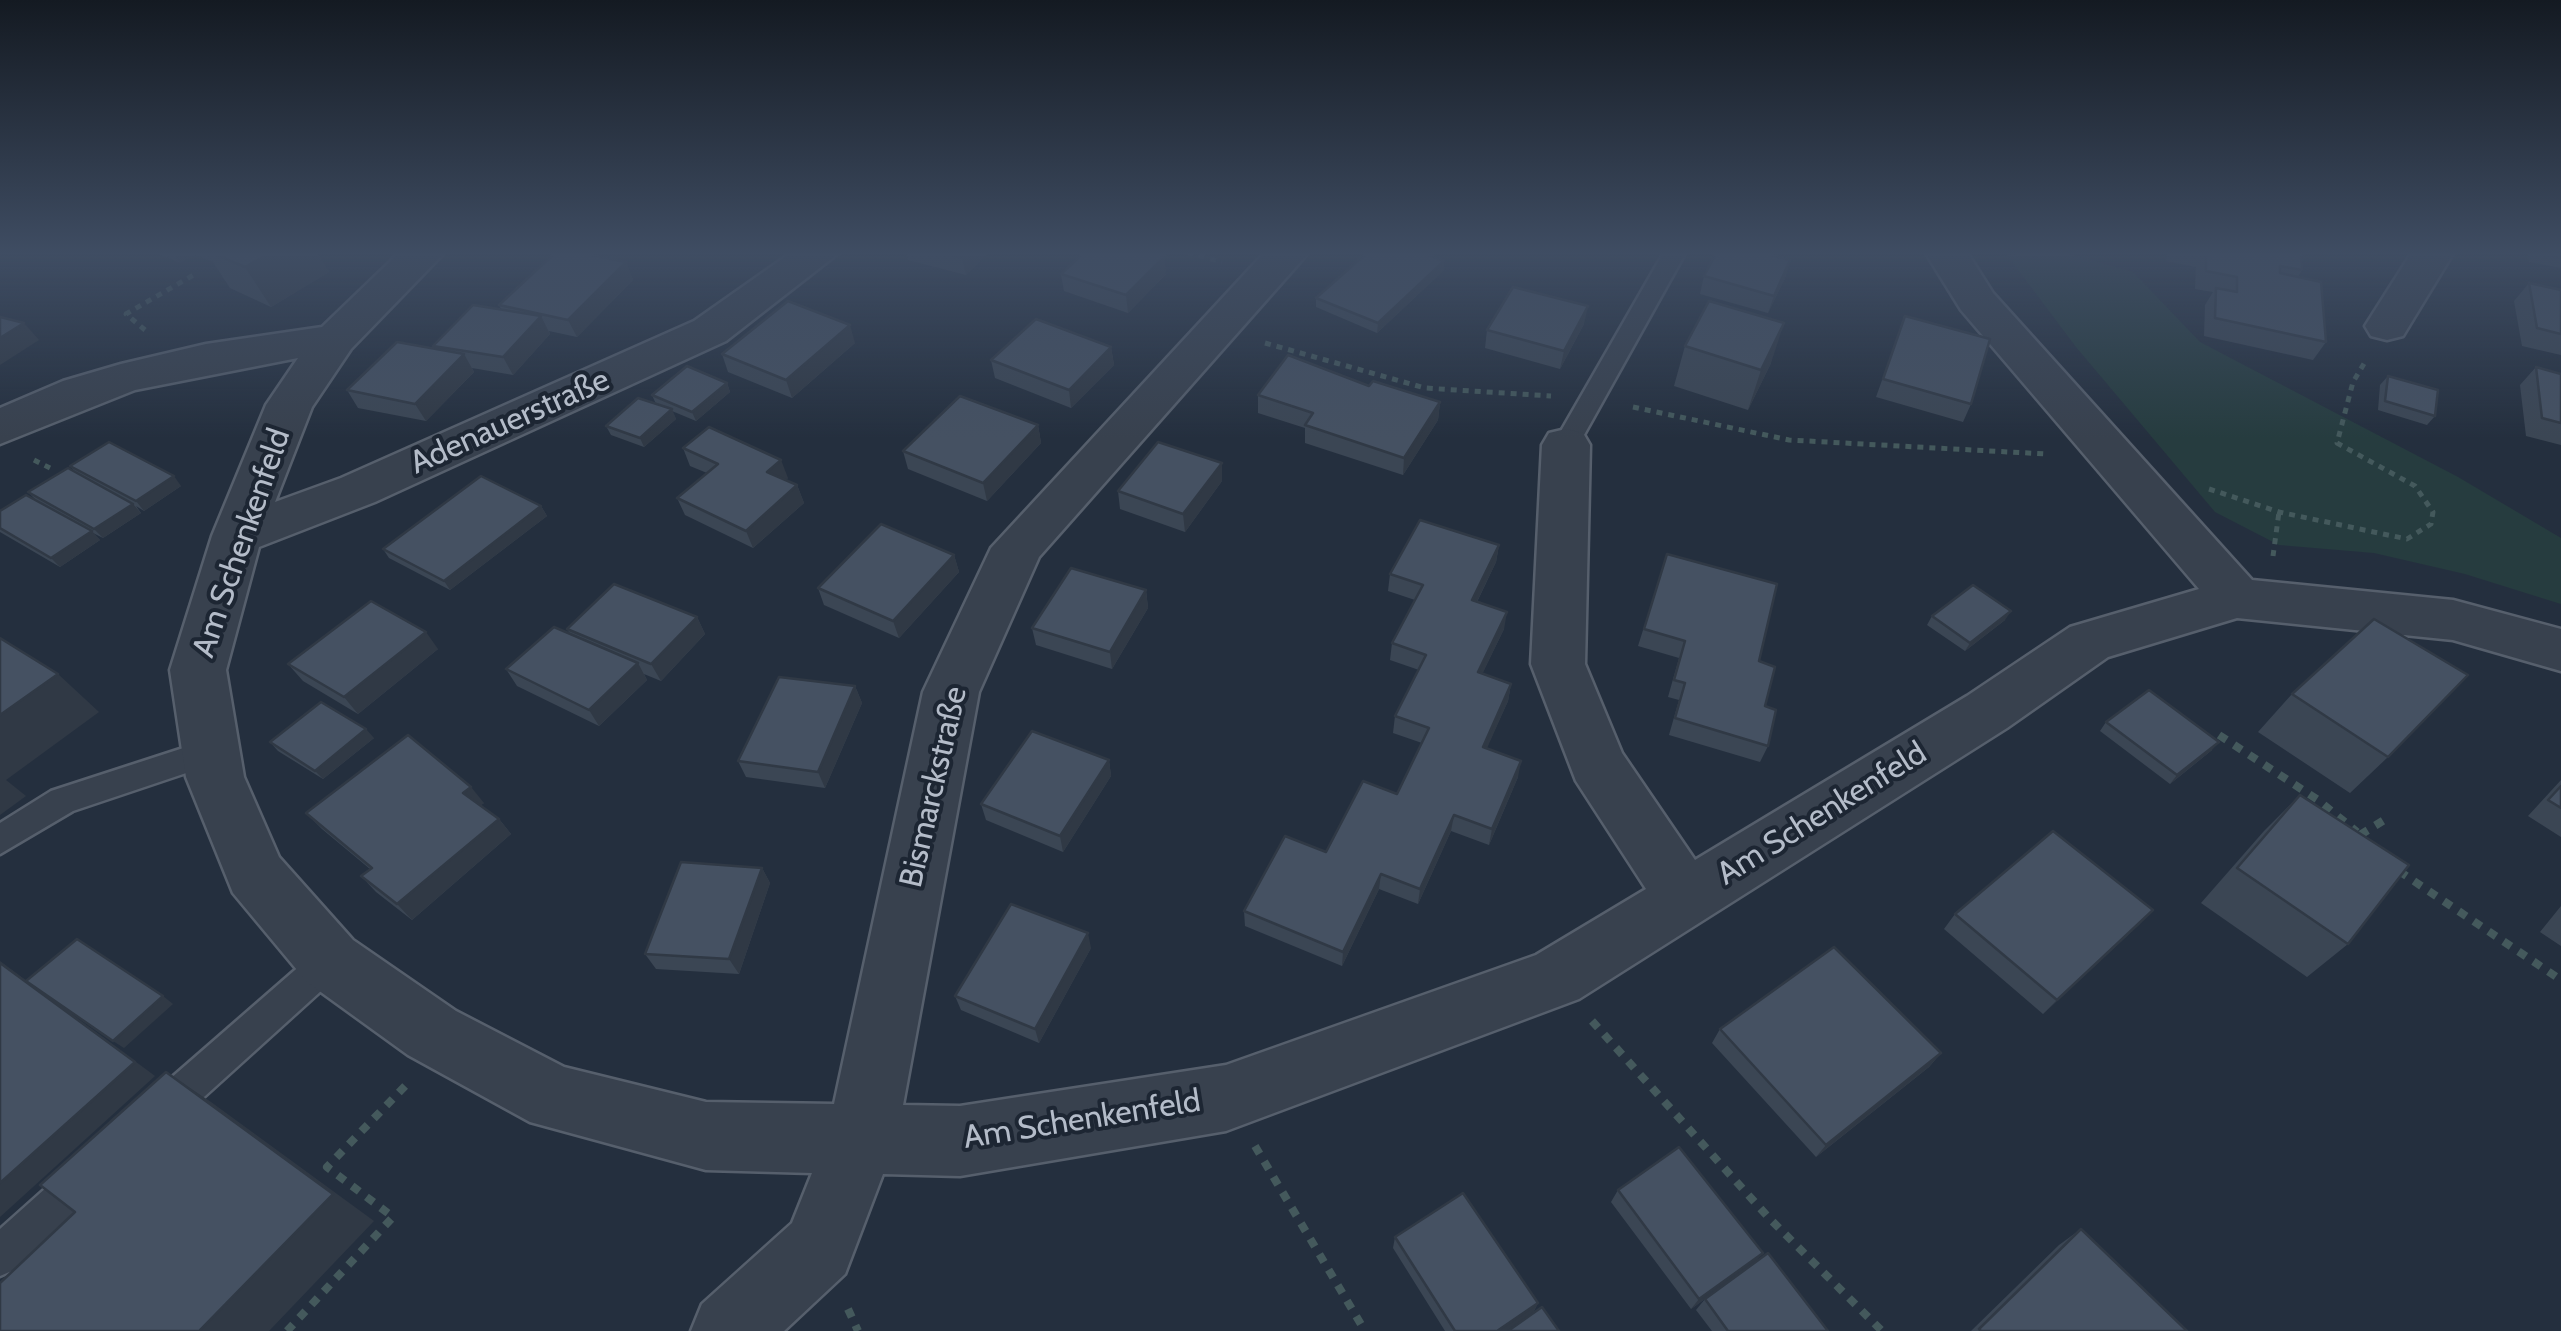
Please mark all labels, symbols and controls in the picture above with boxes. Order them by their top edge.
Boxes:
street label: Adenauerstraße [404,361,616,483]
street label: Am Schenkenfeld [185,424,299,662]
street label: Bismarckstraße [892,683,976,891]
street label: Am Schenkenfeld [1710,734,1934,894]
street label: Am Schenkenfeld [961,1082,1203,1158]

